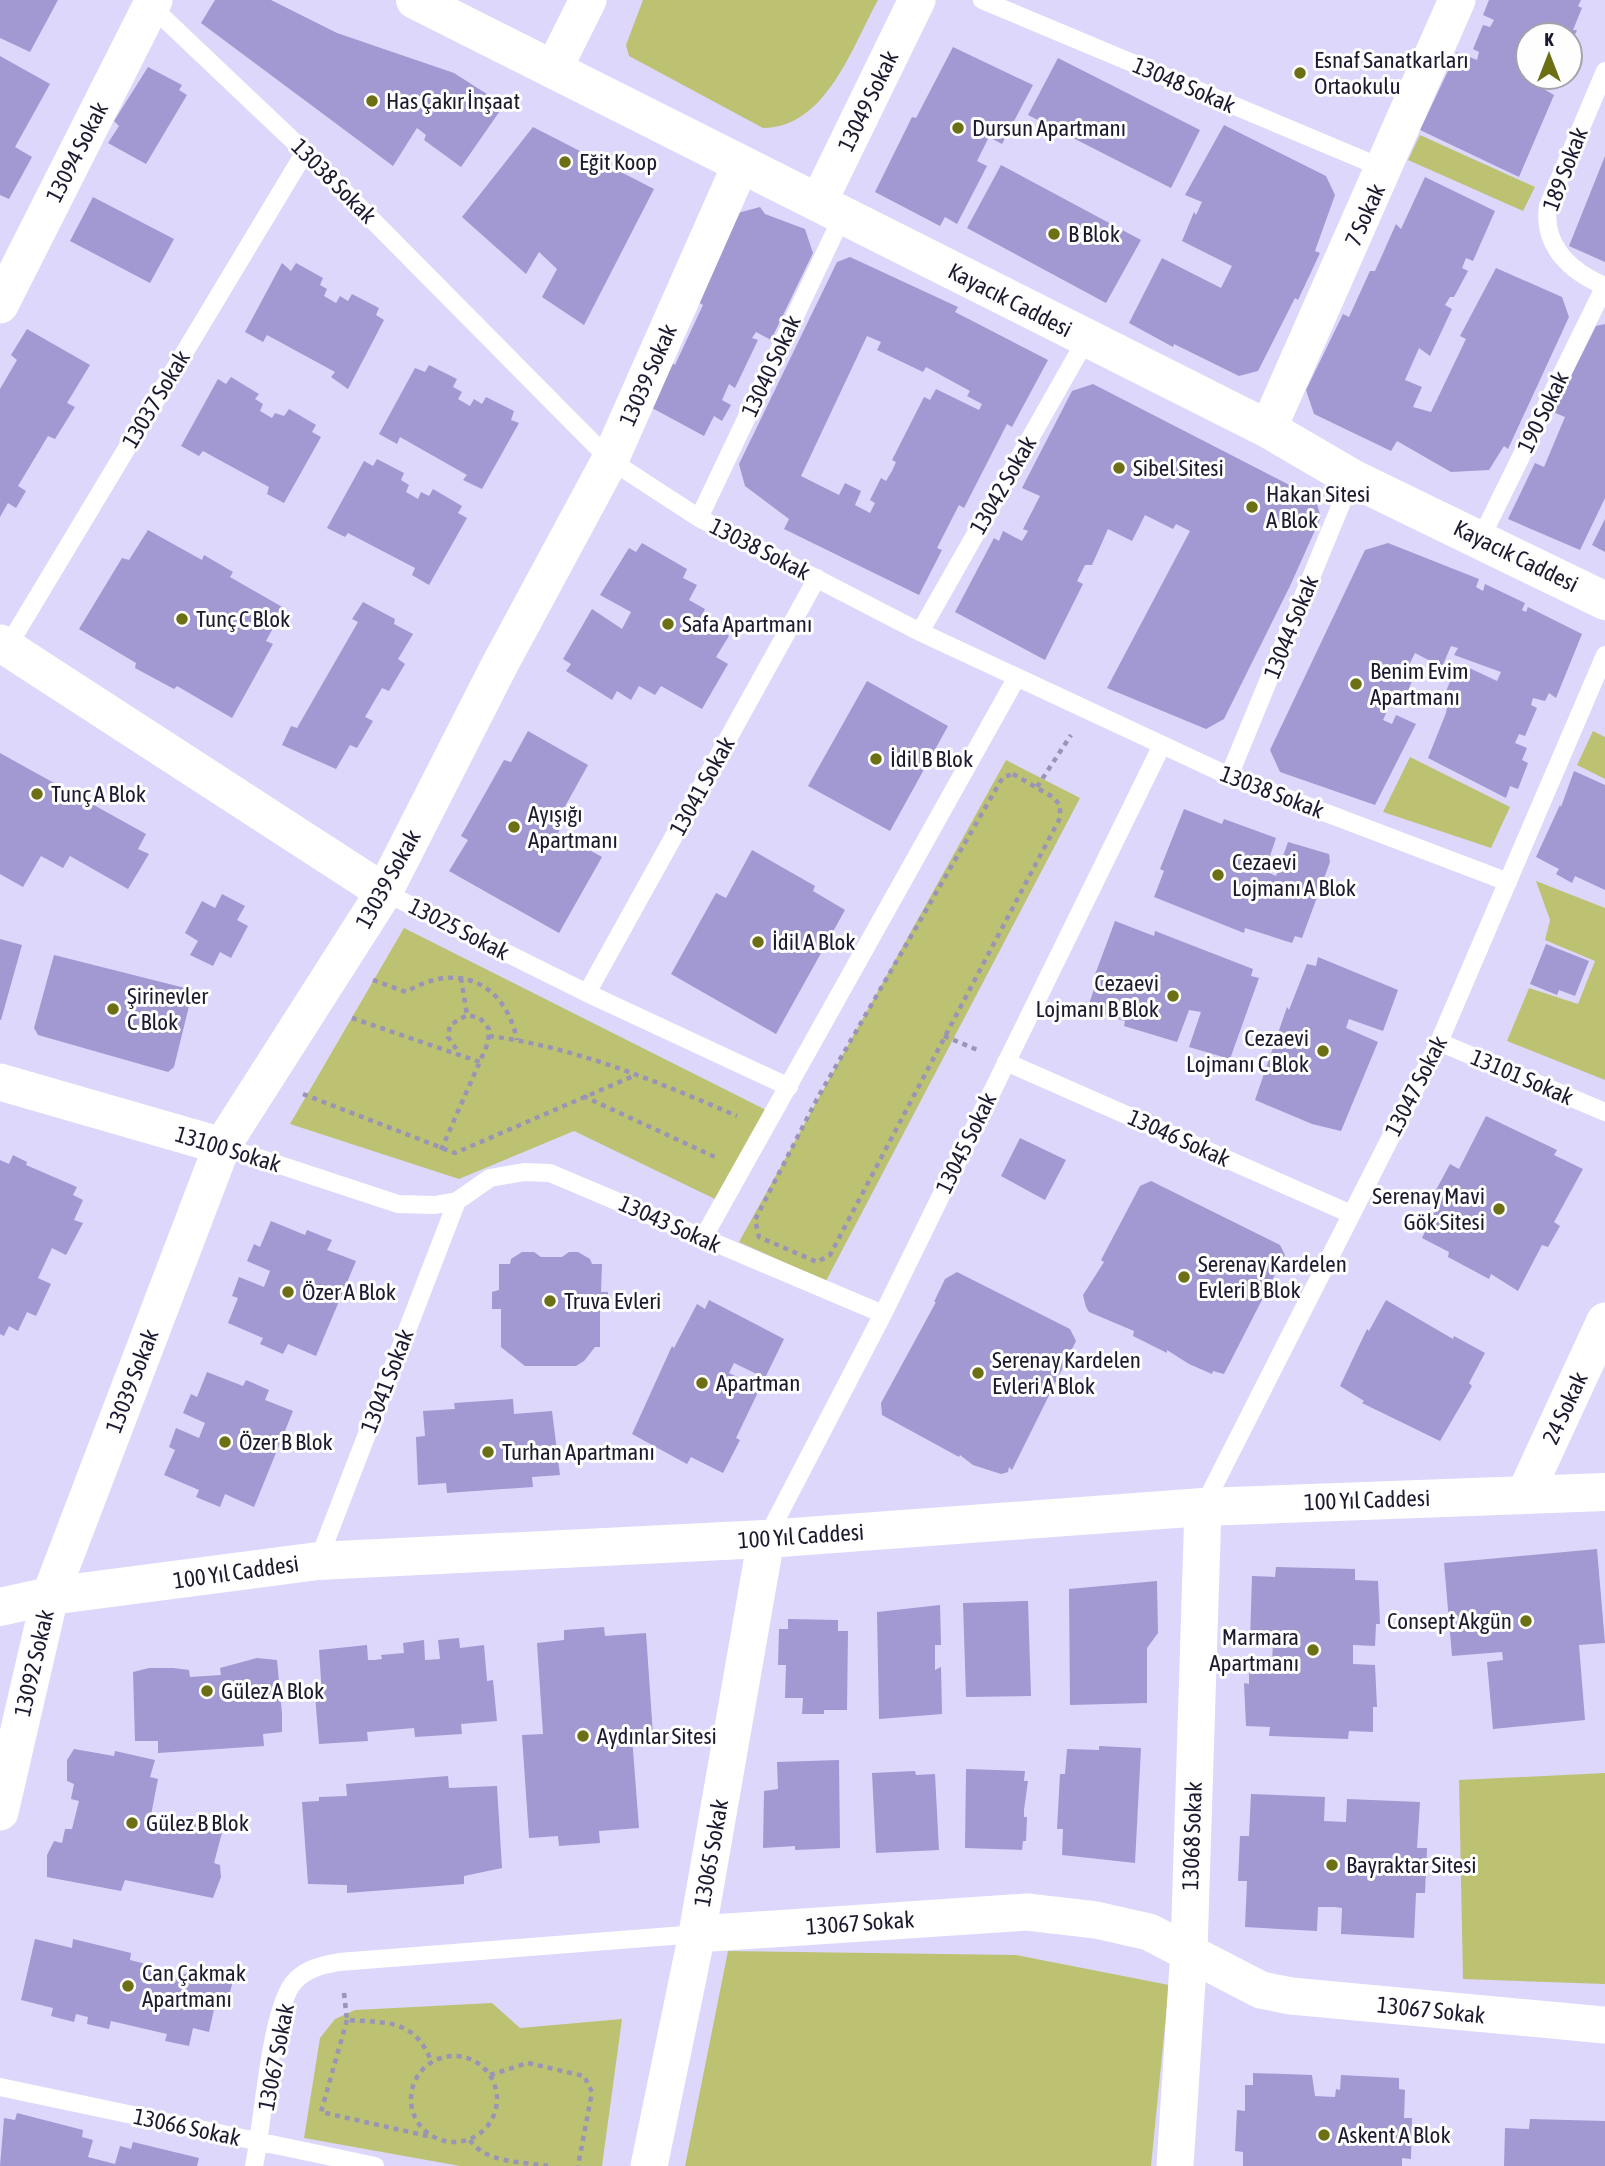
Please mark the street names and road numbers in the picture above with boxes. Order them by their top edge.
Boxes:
street label: 13049 Sokak [833,46,903,156]
street label: 13048 Sokak [1129,52,1239,118]
street label: 13094 Sokak [41,98,113,206]
street label: 189 Sokak [1537,124,1593,214]
street label: 13038 Sokak [286,133,382,229]
street label: 7 Sokak [1340,180,1390,250]
street label: Kayacık Caddesi [944,258,1076,342]
street label: 13040 Sokak [736,311,806,421]
street label: 13039 Sokak [614,320,682,430]
street label: 13037 Sokak [117,346,195,452]
street label: 190 Sokak [1512,367,1574,457]
street label: 13042 Sokak [965,431,1041,539]
street label: 13038 Sokak [706,513,814,585]
street label: Kayacık Caddesi [1450,515,1582,597]
street label: 13044 Sokak [1259,572,1323,682]
street label: 13041 Sokak [664,732,740,840]
street label: 13038 Sokak [1217,760,1327,824]
street label: 13039 Sokak [350,825,426,933]
street label: 13025 Sokak [405,893,513,965]
street label: 13047 Sokak [1380,1032,1452,1140]
street label: 13101 Sokak [1467,1044,1577,1110]
street label: 13045 Sokak [931,1088,1001,1198]
street label: 13046 Sokak [1124,1104,1234,1172]
street label: 13100 Sokak [172,1121,284,1177]
street label: 13043 Sokak [615,1190,725,1258]
street label: 13039 Sokak [100,1326,164,1436]
street label: 13041 Sokak [355,1326,419,1436]
street label: 24 Sokak [1537,1368,1593,1448]
street label: 100 Yıl Caddesi [1303,1485,1431,1515]
street label: 100 Yıl Caddesi [737,1519,865,1553]
street label: 100 Yıl Caddesi [172,1550,300,1594]
street label: 13092 Sokak [9,1607,59,1719]
street label: 13068 Sokak [1177,1781,1207,1891]
street label: 13065 Sokak [689,1797,733,1909]
street label: 13067 Sokak [805,1906,915,1940]
street label: 13067 Sokak [1376,1991,1486,2029]
street label: 13067 Sokak [253,2001,299,2113]
street label: 13066 Sokak [131,2103,243,2151]

